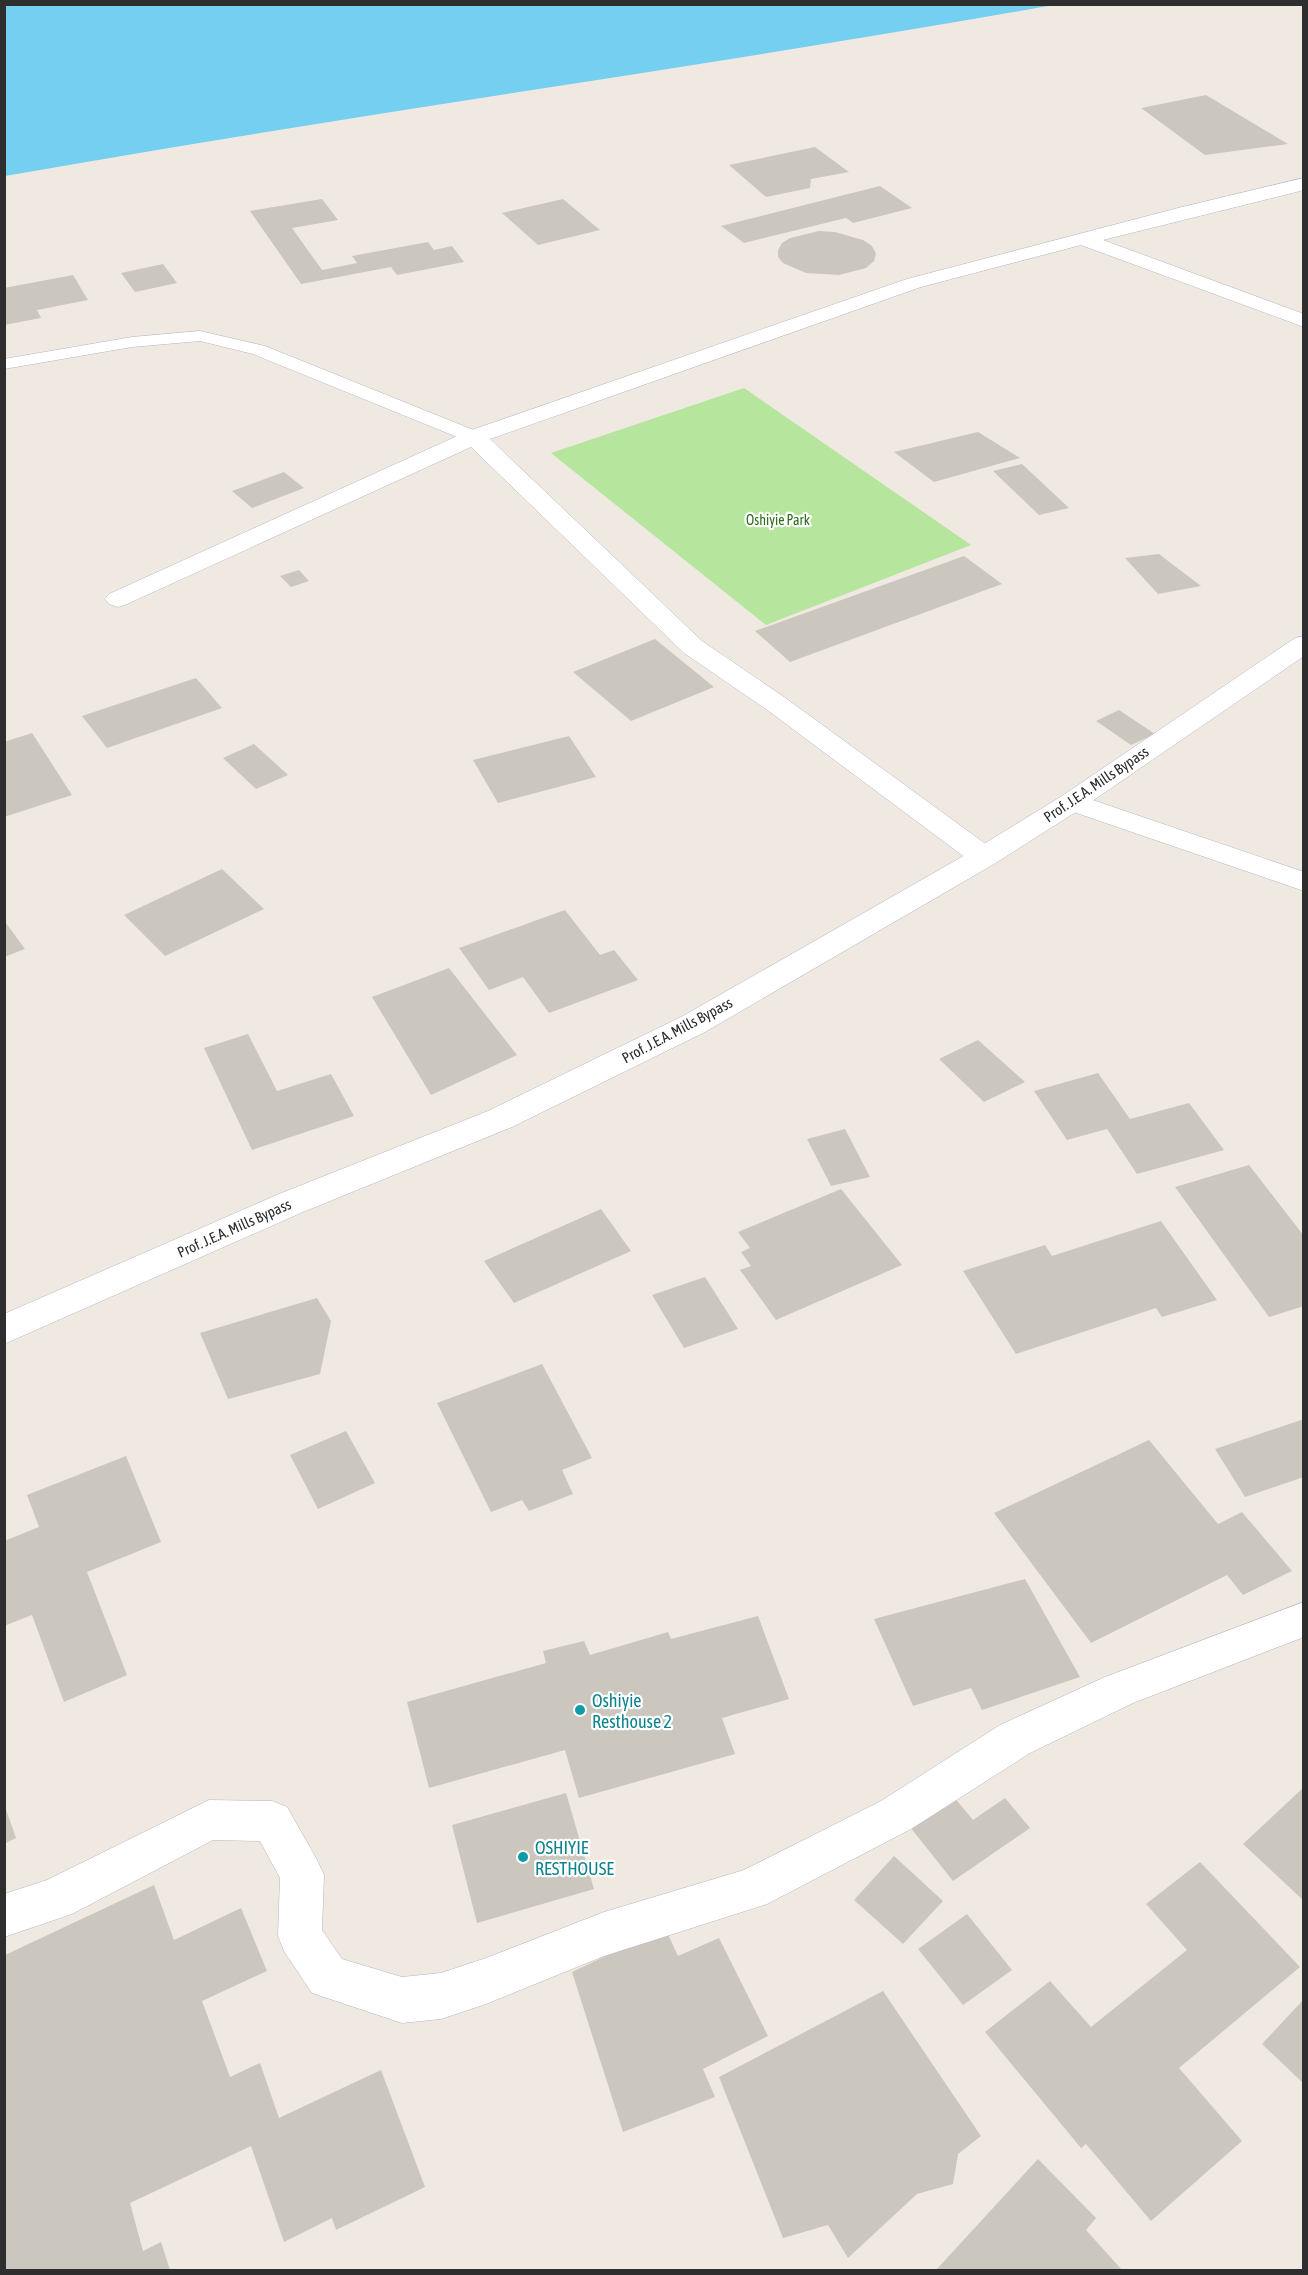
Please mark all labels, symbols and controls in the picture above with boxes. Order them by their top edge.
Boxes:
park label: Oshiyie Park [746,512,810,528]
street label: Prof. J.E.A. Mills Bypass [1040,743,1152,825]
street label: Prof. J.E.A. Mills Bypass [619,994,735,1066]
street label: Prof. J.E.A. Mills Bypass [174,1195,294,1261]
place label: Oshiyie Resthouse 2 [592,1690,672,1732]
marker: Oshiyie Resthouse 2 [573,1703,587,1717]
place label: OSHIYIE RESTHOUSE [535,1837,614,1879]
marker: OSHIYIE RESTHOUSE [516,1850,530,1864]

